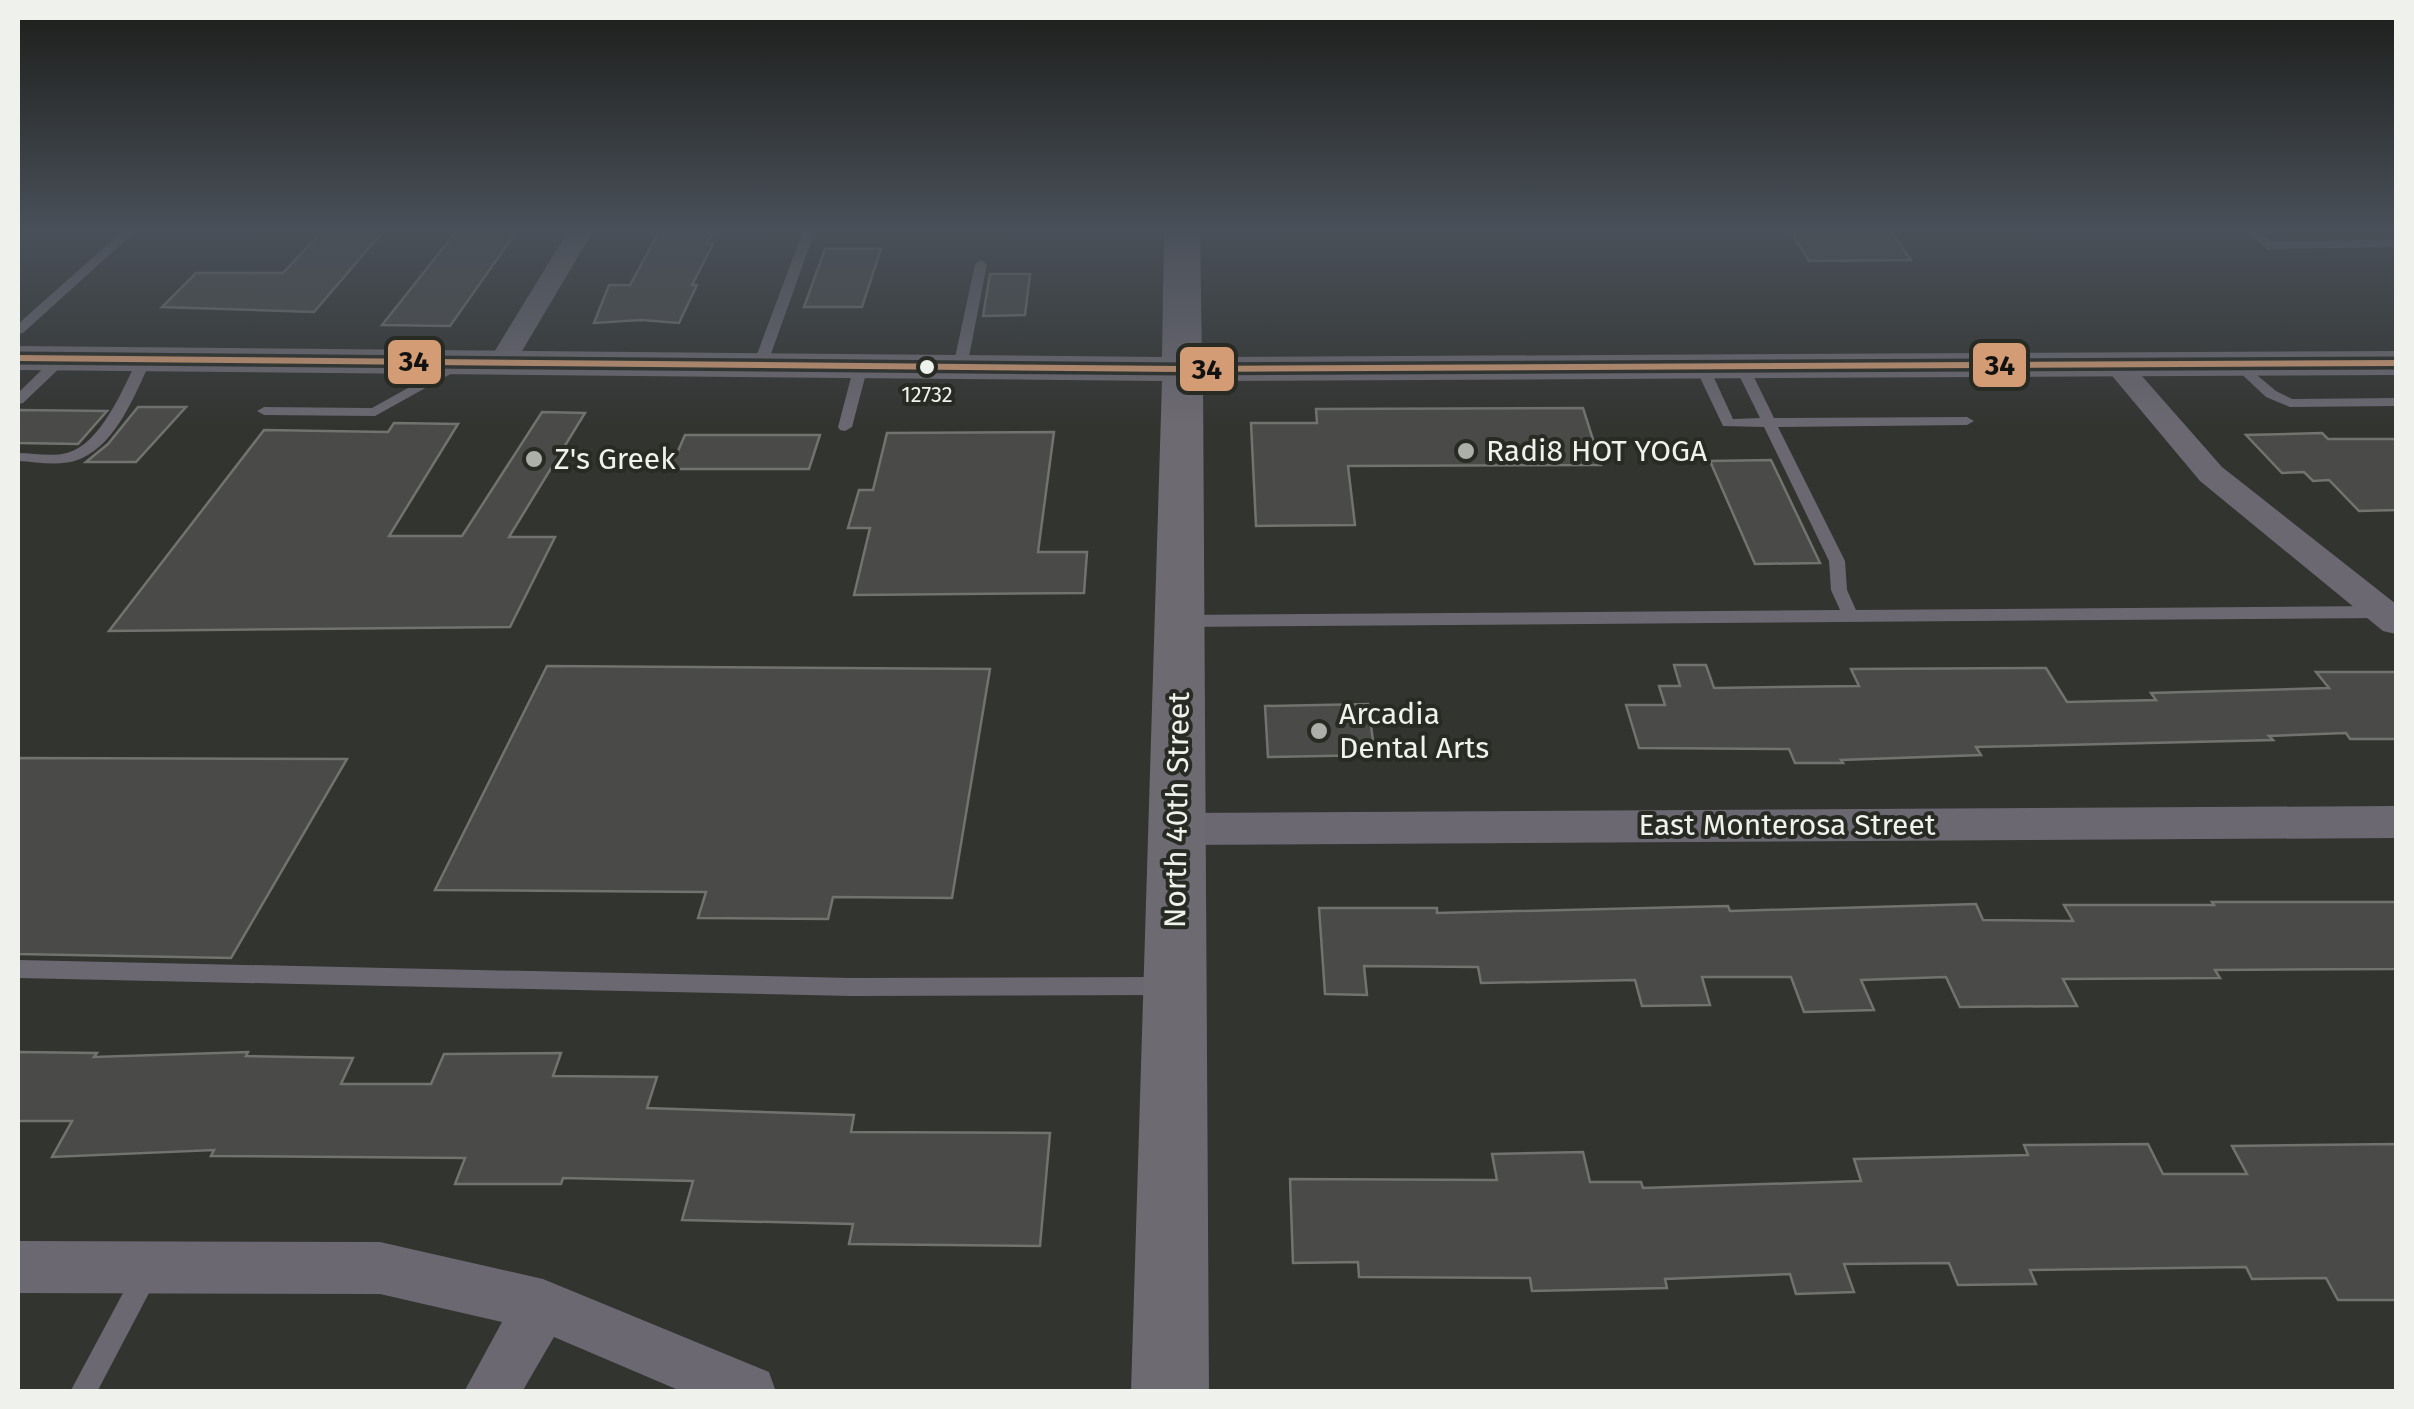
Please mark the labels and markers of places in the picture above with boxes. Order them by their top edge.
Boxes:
marker: 12732 [917,357,937,377]
place label: 12732 [901,381,953,408]
place label: Radi8 HOT YOGA [1486,433,1708,469]
marker: Radi8 HOT YOGA [1455,440,1477,462]
place label: Z's Greek [554,441,676,477]
marker: Z's Greek [523,448,545,470]
place label: Arcadia Dental Arts [1339,696,1489,766]
marker: Arcadia Dental Arts [1308,720,1330,742]

